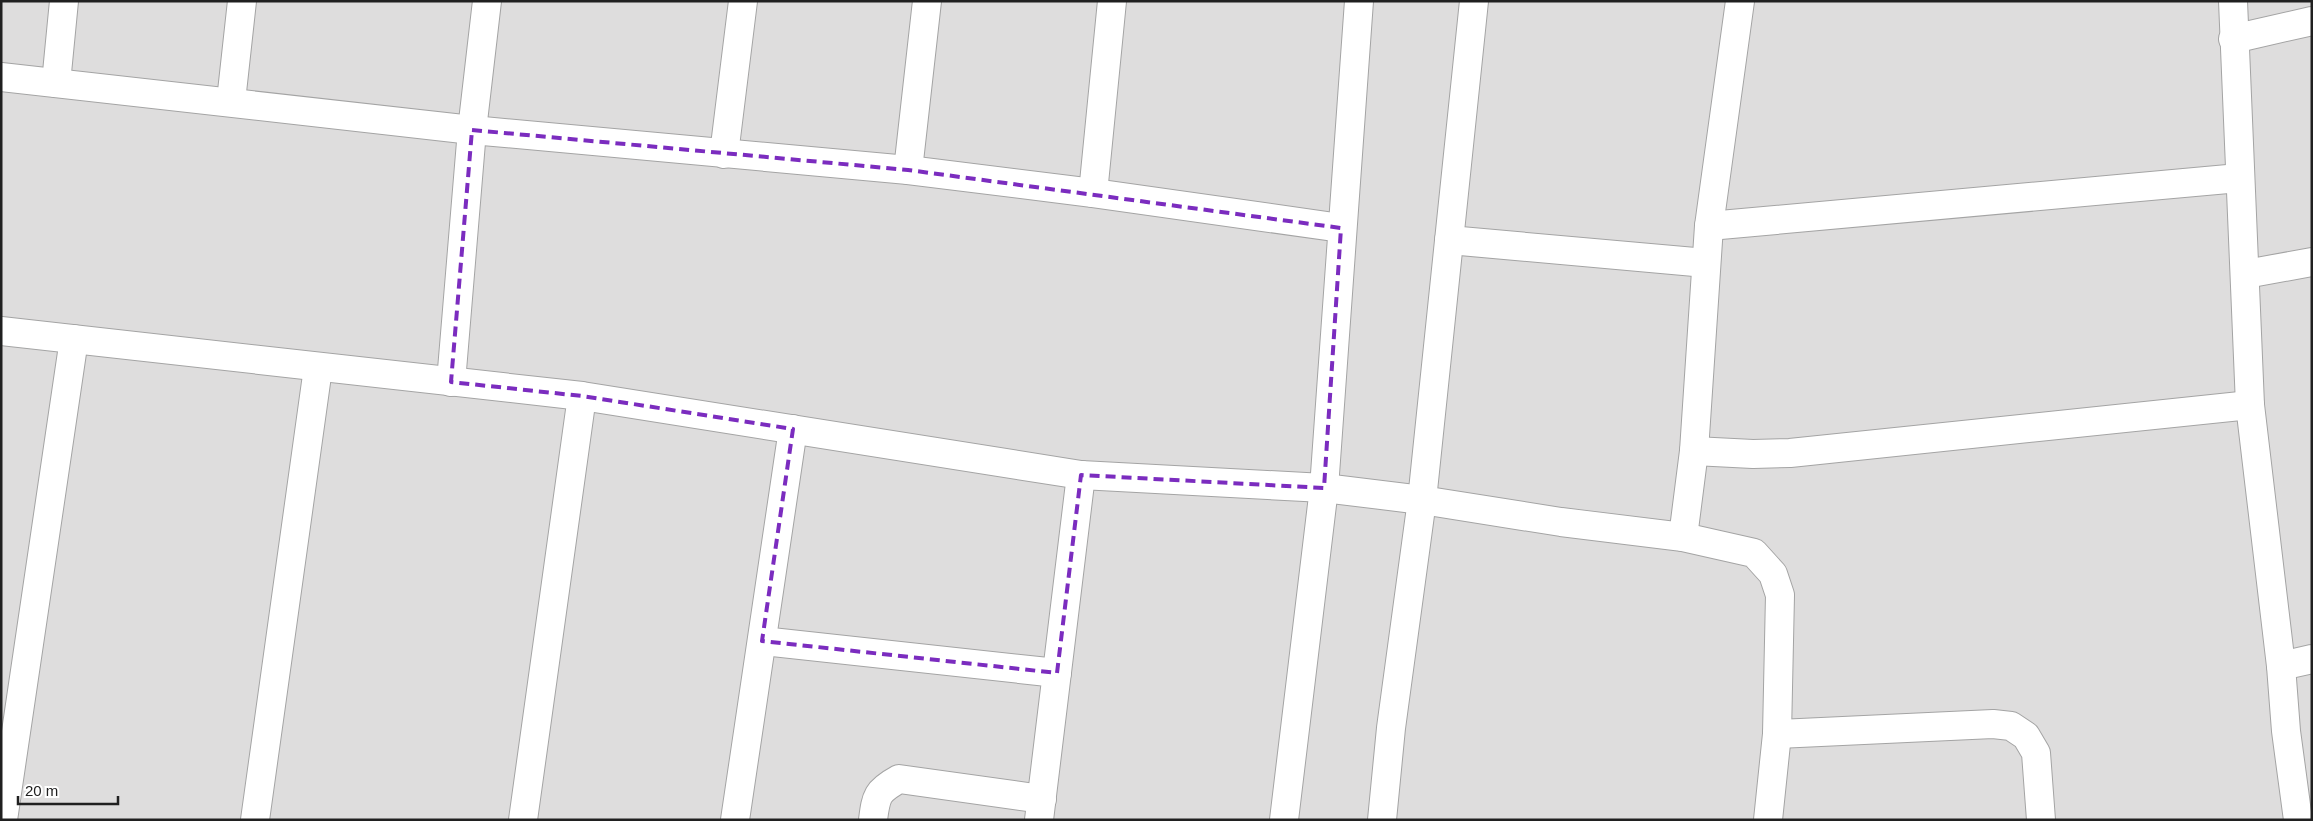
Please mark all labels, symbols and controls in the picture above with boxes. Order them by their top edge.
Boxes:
scale bar [18,774,118,806]
text: 20 m [25,782,58,799]

